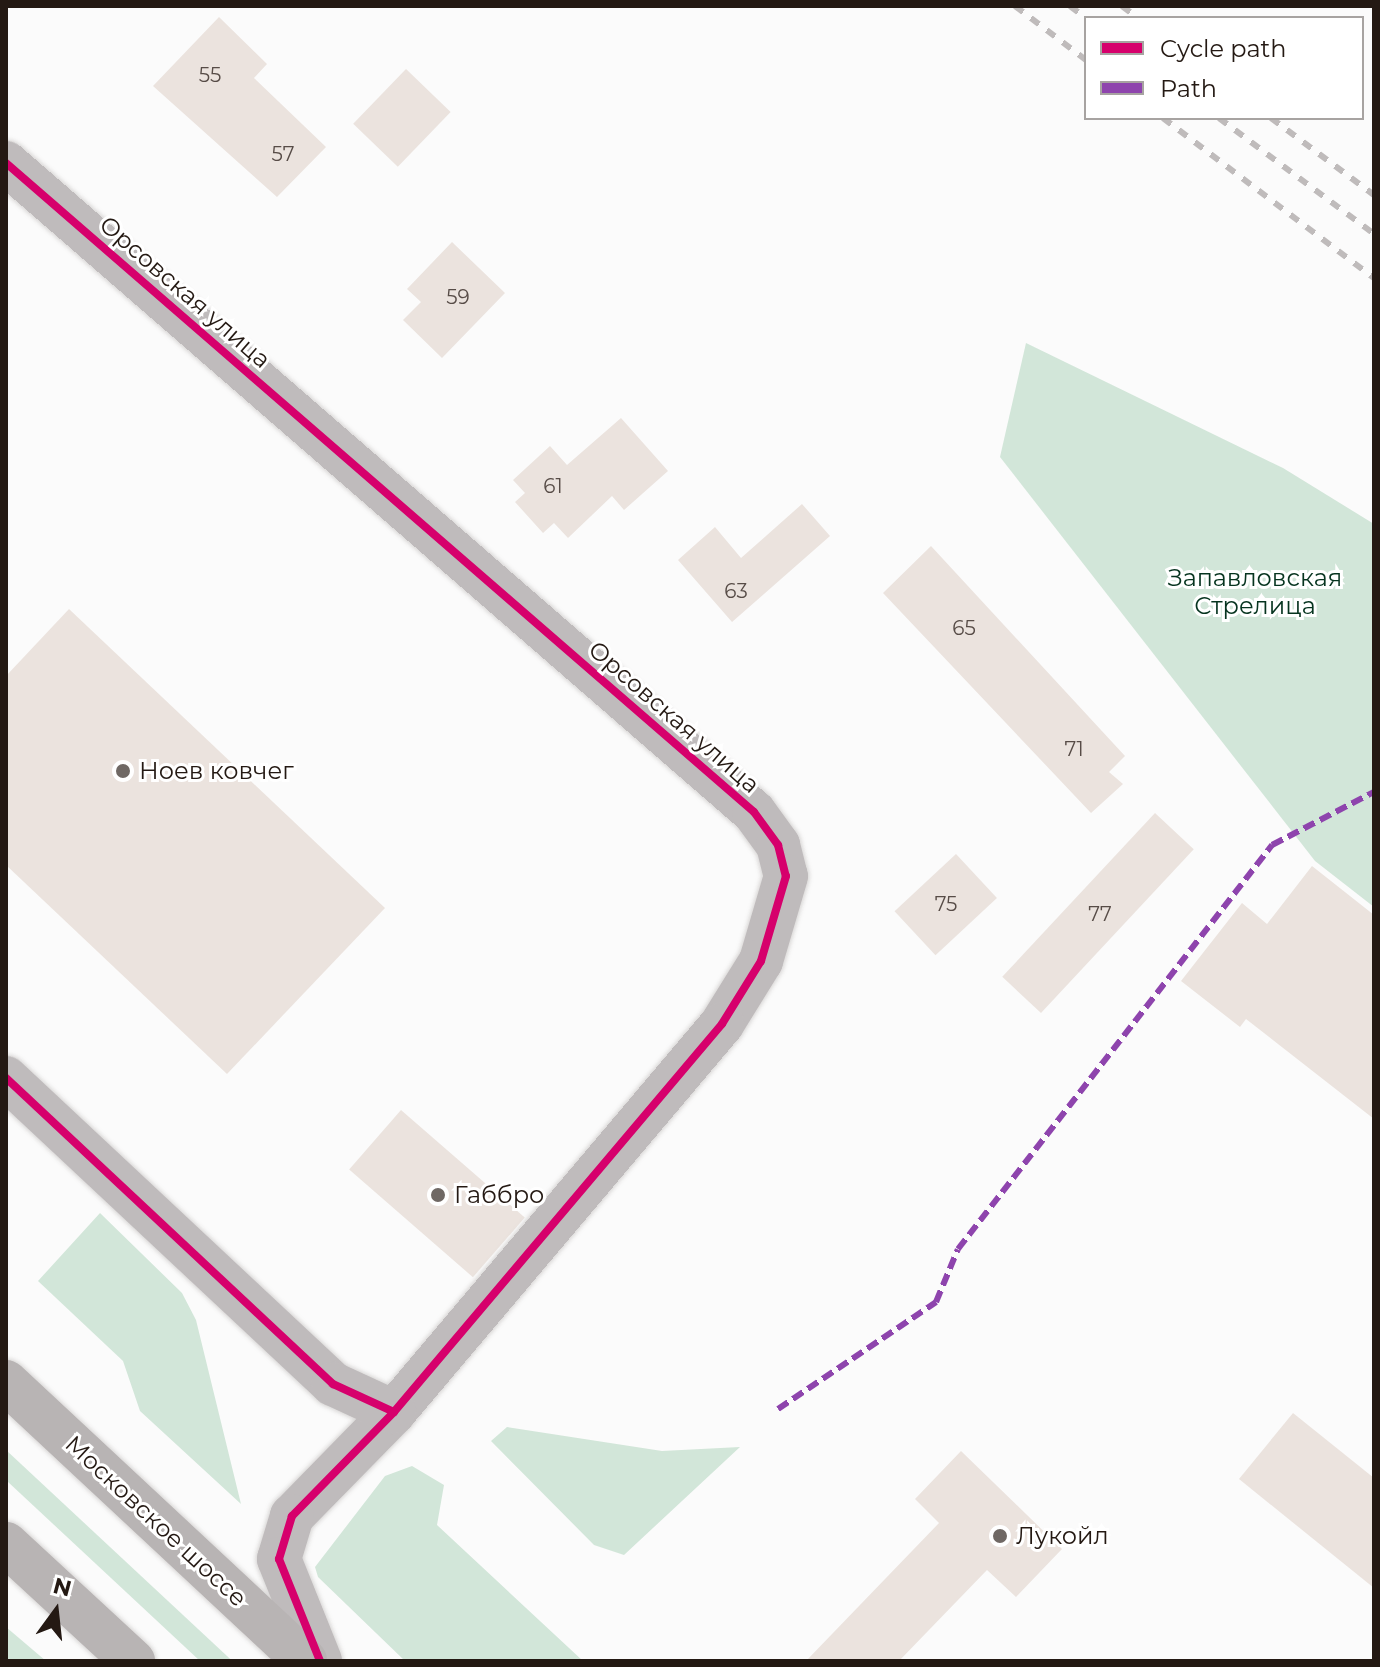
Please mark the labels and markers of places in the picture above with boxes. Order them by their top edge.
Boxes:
place label: Ноев ковчег [139,757,294,785]
marker: Ноев ковчег [114,762,132,780]
place label: Габбро [454,1181,544,1209]
marker: Габбро [429,1186,447,1204]
place label: Лукойл [1016,1522,1109,1550]
marker: Лукойл [991,1527,1009,1545]

